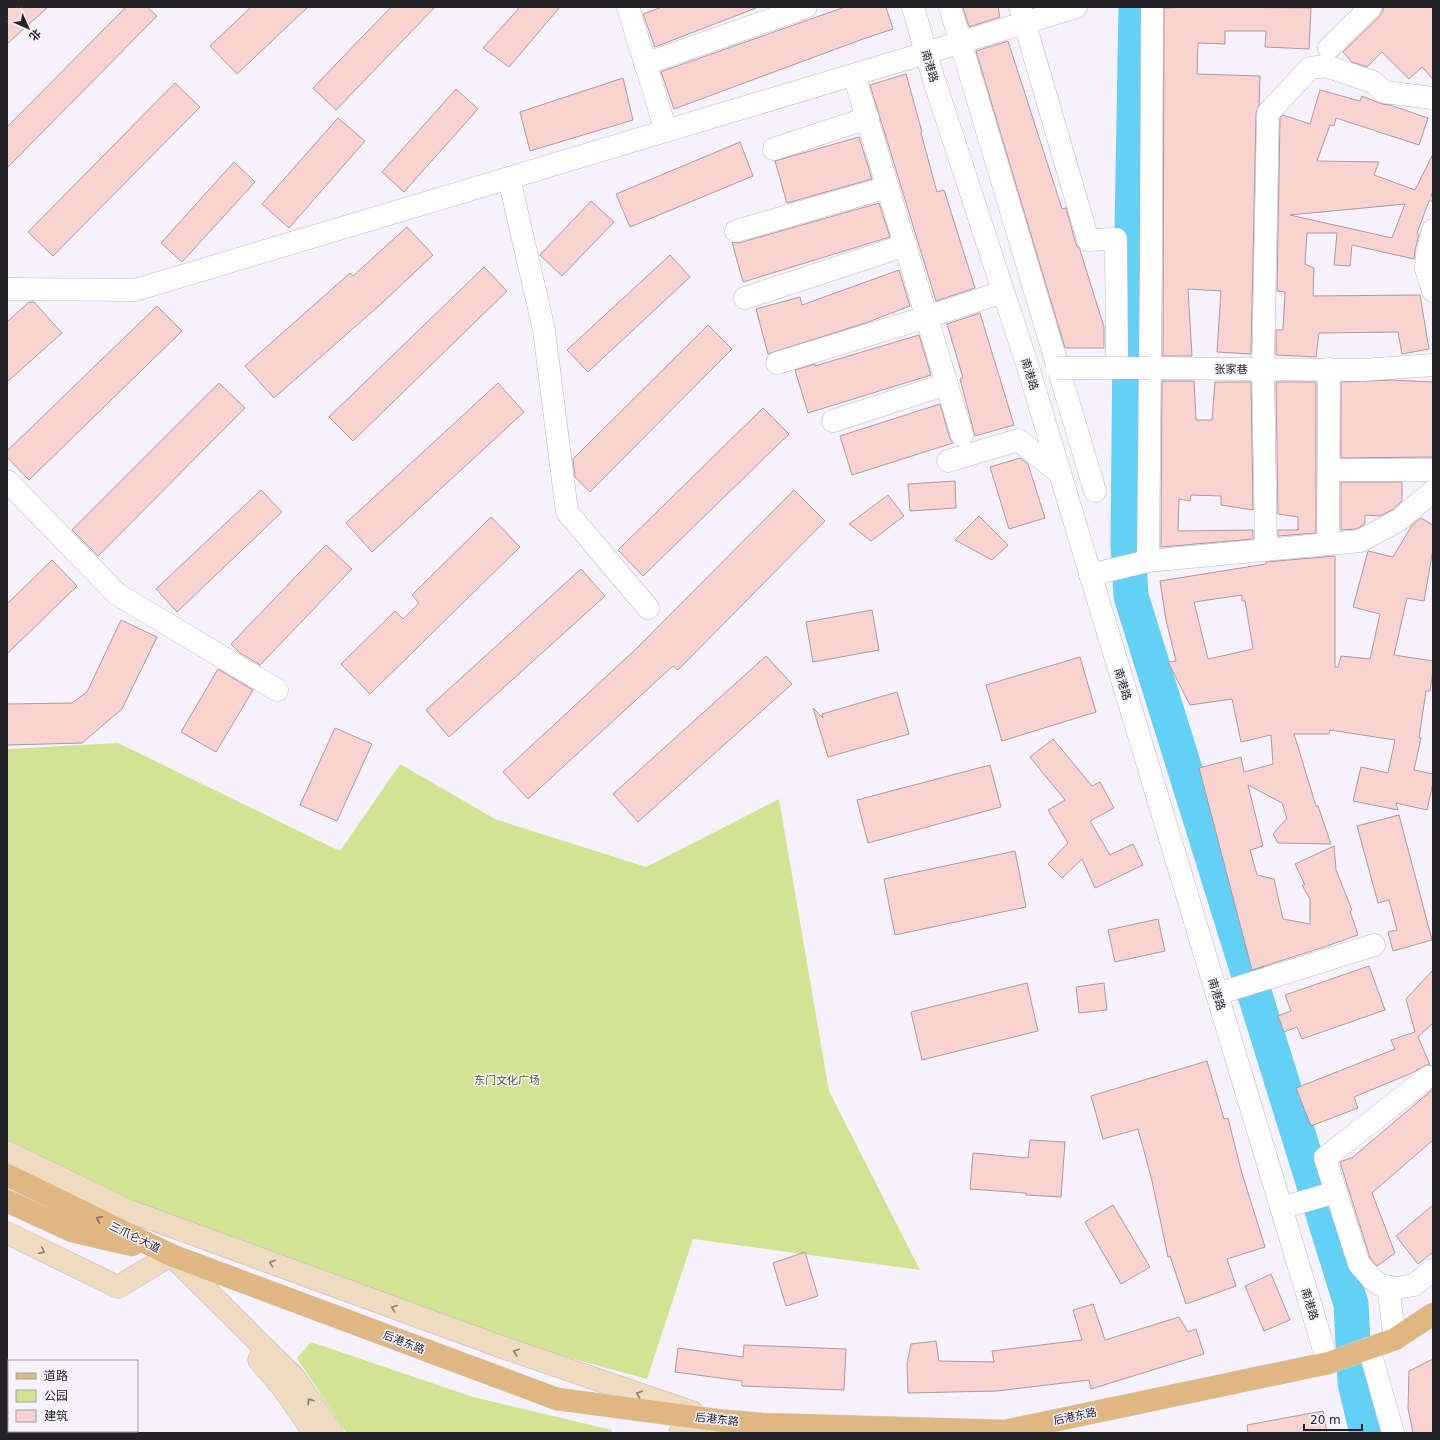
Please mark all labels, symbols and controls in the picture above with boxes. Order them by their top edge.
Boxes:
north arrow [8,8,48,48]
text: 北 [26,26,43,43]
street label: 南港路 [919,48,940,84]
street label: 南港路 [1018,356,1041,392]
street label: 张家巷 [1215,363,1248,376]
street label: 南港路 [1111,666,1134,702]
street label: 南港路 [1205,976,1228,1012]
park label: 东门文化广场 [474,1074,540,1087]
one-way arrow [95,1216,103,1224]
street label: 三爪仑大道 [107,1220,162,1255]
one-way arrow [38,1246,45,1253]
one-way arrow [268,1259,275,1268]
street label: 南港路 [1298,1286,1321,1322]
one-way arrow [391,1304,398,1312]
street label: 后港东路 [381,1329,427,1356]
one-way arrow [513,1348,520,1356]
legend [8,1360,138,1432]
text: 道路 [44,1369,68,1383]
text: 公园 [44,1389,68,1403]
one-way arrow [636,1390,643,1399]
one-way arrow [308,1398,315,1405]
street label: 后港东路 [1052,1406,1098,1427]
scale bar [1304,1406,1362,1432]
text: 建筑 [44,1409,68,1423]
street label: 后港东路 [694,1411,740,1428]
text: 20 m [1310,1413,1341,1427]

